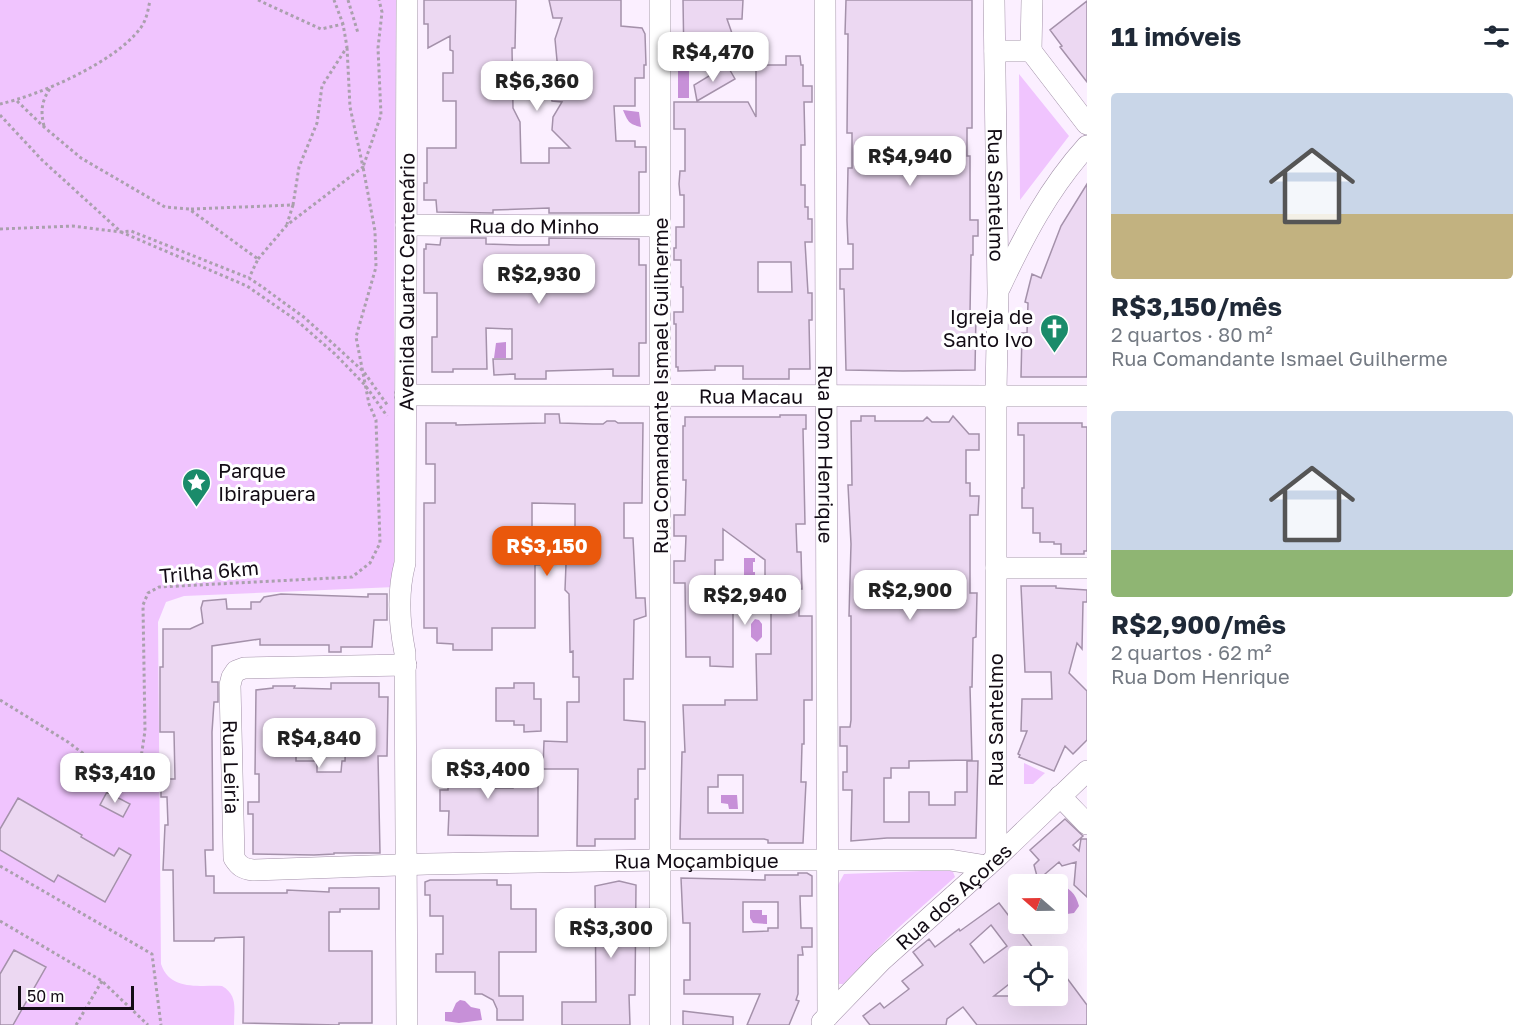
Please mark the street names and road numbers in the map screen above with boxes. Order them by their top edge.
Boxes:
street label: Rua Santelmo [984,128,1010,262]
street label: Avenida Quarto Centenário [394,153,418,411]
street label: Rua do Minho [469,213,599,238]
street label: Rua Comandante Ismael Guilherme [648,218,672,554]
street label: Rua Dom Henrique [814,365,839,543]
street label: Rua Macau [699,384,803,408]
street label: Trilha 6km [158,555,260,587]
street label: Rua Santelmo [983,653,1007,787]
street label: Rua Leiria [219,720,245,814]
street label: Rua dos Açores [890,838,1016,954]
street label: Rua Moçambique [614,848,778,873]

